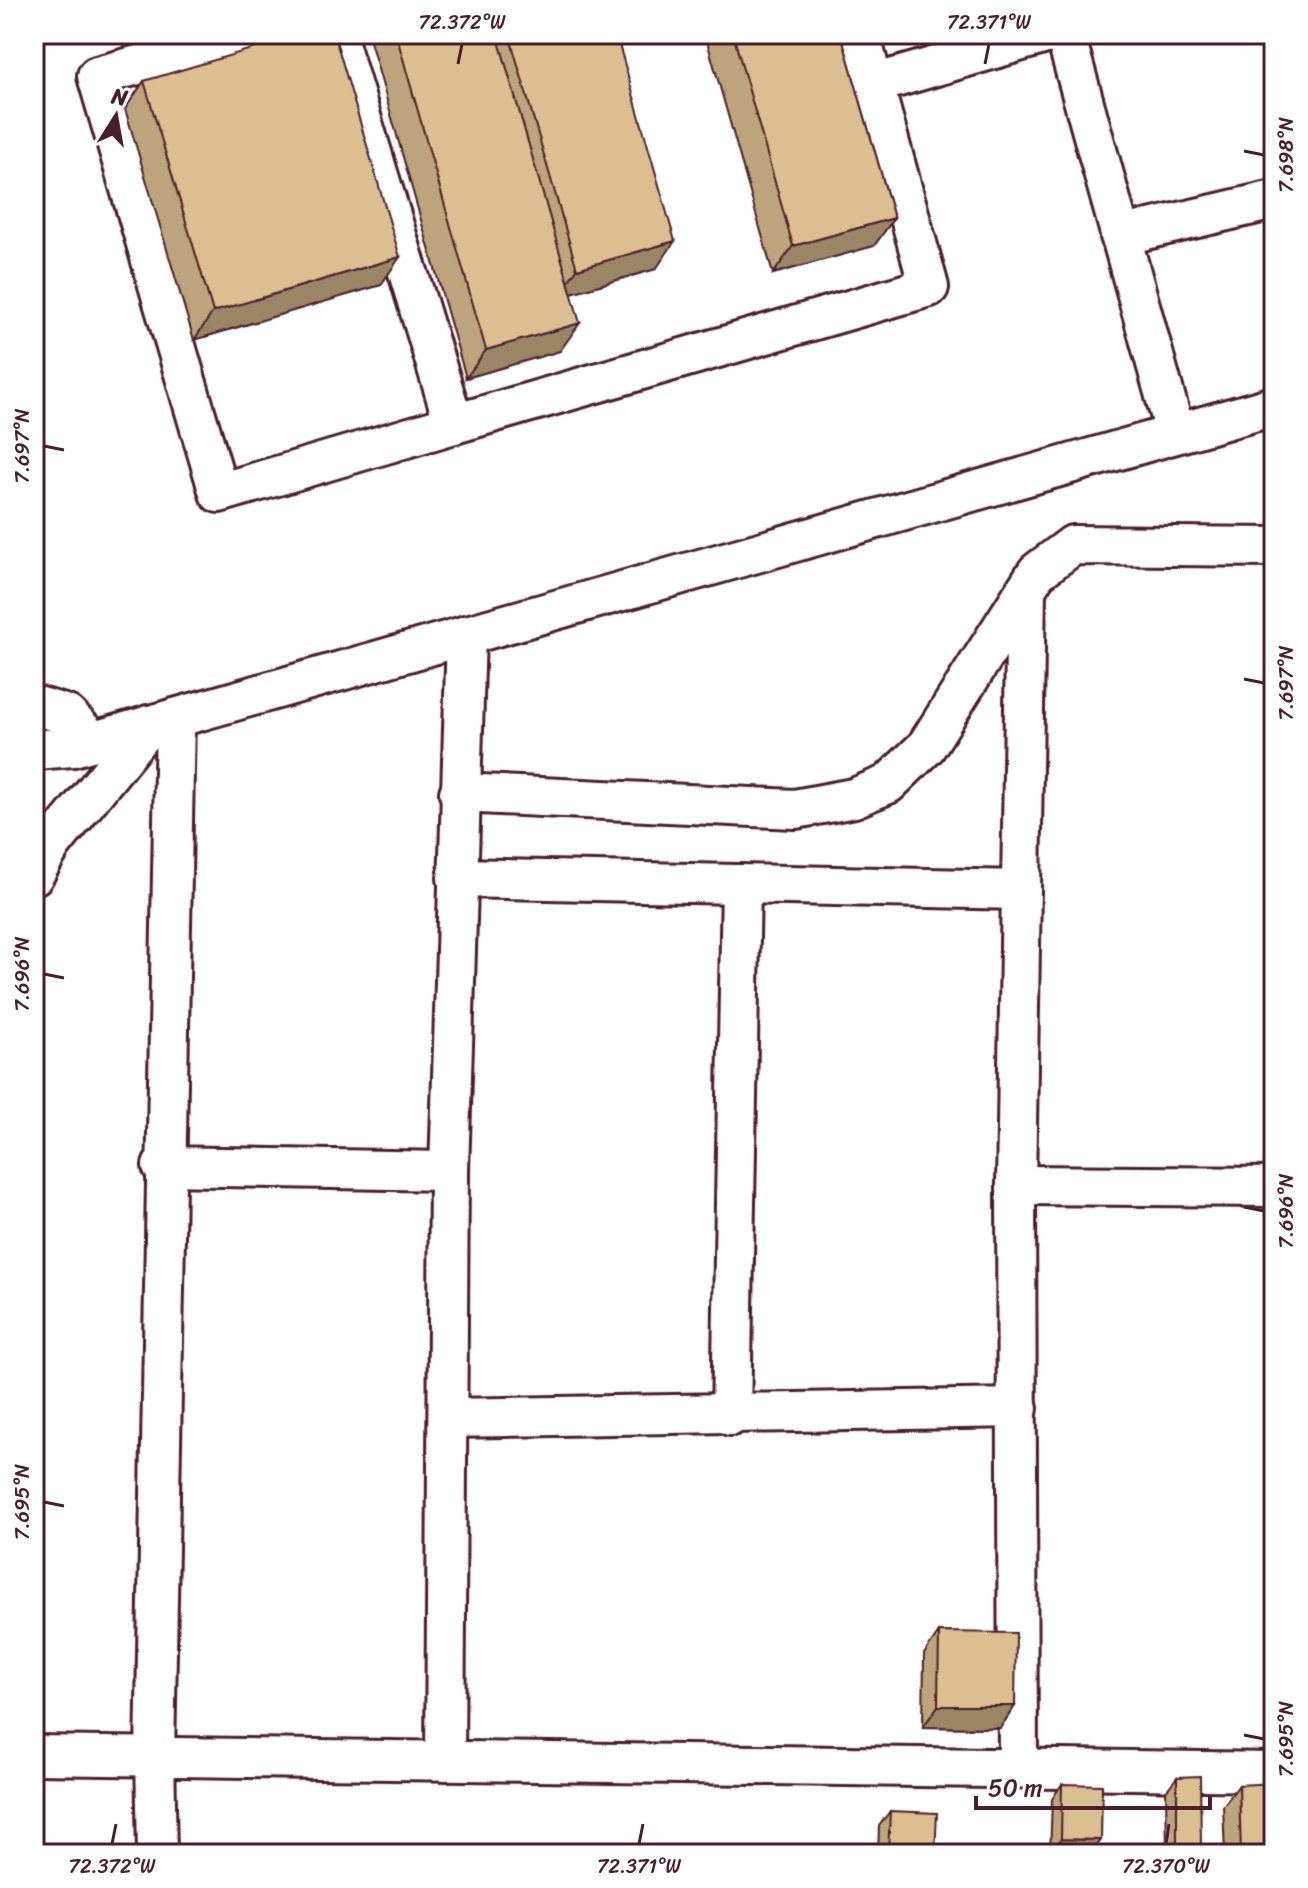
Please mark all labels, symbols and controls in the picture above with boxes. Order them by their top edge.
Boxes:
text: 72.372°W [419,5,506,40]
text: 72.371°W [947,5,1032,40]
north arrow [76,76,156,156]
text: N [108,76,132,118]
text: 7.698°N [1269,117,1304,193]
text: 7.697°N [5,408,40,483]
text: 7.697°N [1269,645,1304,720]
text: 7.696°N [5,936,40,1011]
text: 7.696°N [1269,1173,1304,1248]
text: 7.695°N [5,1464,40,1540]
text: 7.695°N [1269,1701,1304,1777]
scale bar [976,1760,1210,1810]
text: 50 m [988,1767,1043,1809]
text: 72.372°W [69,1849,156,1884]
text: 72.371°W [597,1849,682,1884]
text: 72.370°W [1122,1849,1211,1884]

